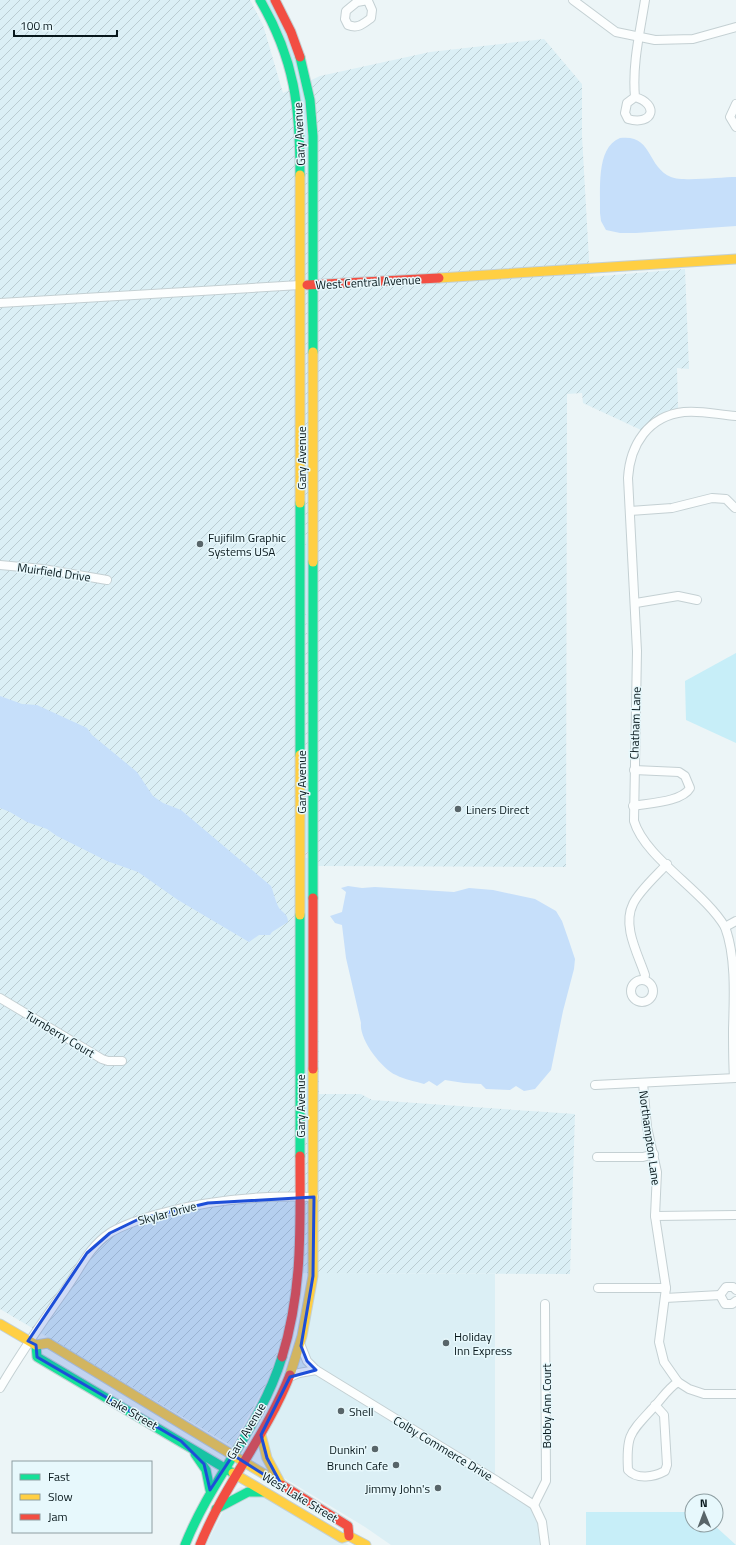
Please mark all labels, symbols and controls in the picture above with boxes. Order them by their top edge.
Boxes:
scale bar [14,12,117,38]
text: 100 m [20,16,53,35]
street label: Gary Avenue [288,102,310,166]
street label: West Central Avenue [315,270,421,294]
street label: Gary Avenue [292,426,311,490]
place label: Fujifilm Graphic Systems USA [208,528,286,561]
marker: Fujifilm Graphic Systems USA [195,539,205,549]
street label: Muirfield Drive [16,557,92,587]
street label: Chatham Lane [624,686,646,760]
street label: Gary Avenue [292,750,311,814]
place label: Liners Direct [466,800,530,819]
marker: Liners Direct [453,804,463,814]
street label: Turnberry Court [21,1006,99,1063]
street label: Gary Avenue [291,1074,310,1138]
street label: Northampton Lane [634,1089,666,1187]
street label: Skylar Drive [136,1196,198,1230]
place label: Holiday Inn Express [454,1327,513,1360]
marker: Holiday Inn Express [441,1338,451,1348]
street label: Bobby Ann Court [537,1363,556,1448]
street label: Lake Street [103,1390,162,1435]
street label: Gary Avenue [221,1399,271,1463]
place label: Shell [349,1402,374,1421]
marker: Shell [336,1406,346,1416]
street label: Colby Commerce Drive [390,1411,496,1485]
place label: Dunkin' [329,1440,367,1459]
marker: Dunkin' [370,1444,380,1454]
place label: Brunch Cafe [327,1456,388,1475]
marker: Brunch Cafe [391,1460,401,1470]
legend [12,1461,152,1533]
text: Fast [48,1467,71,1486]
street label: West Lake Street [258,1467,342,1528]
place label: Jimmy John's [365,1479,430,1498]
marker: Jimmy John's [433,1483,443,1493]
text: Slow [48,1487,73,1506]
north arrow [684,1493,724,1533]
text: N [700,1495,708,1511]
text: Jam [48,1507,68,1526]

